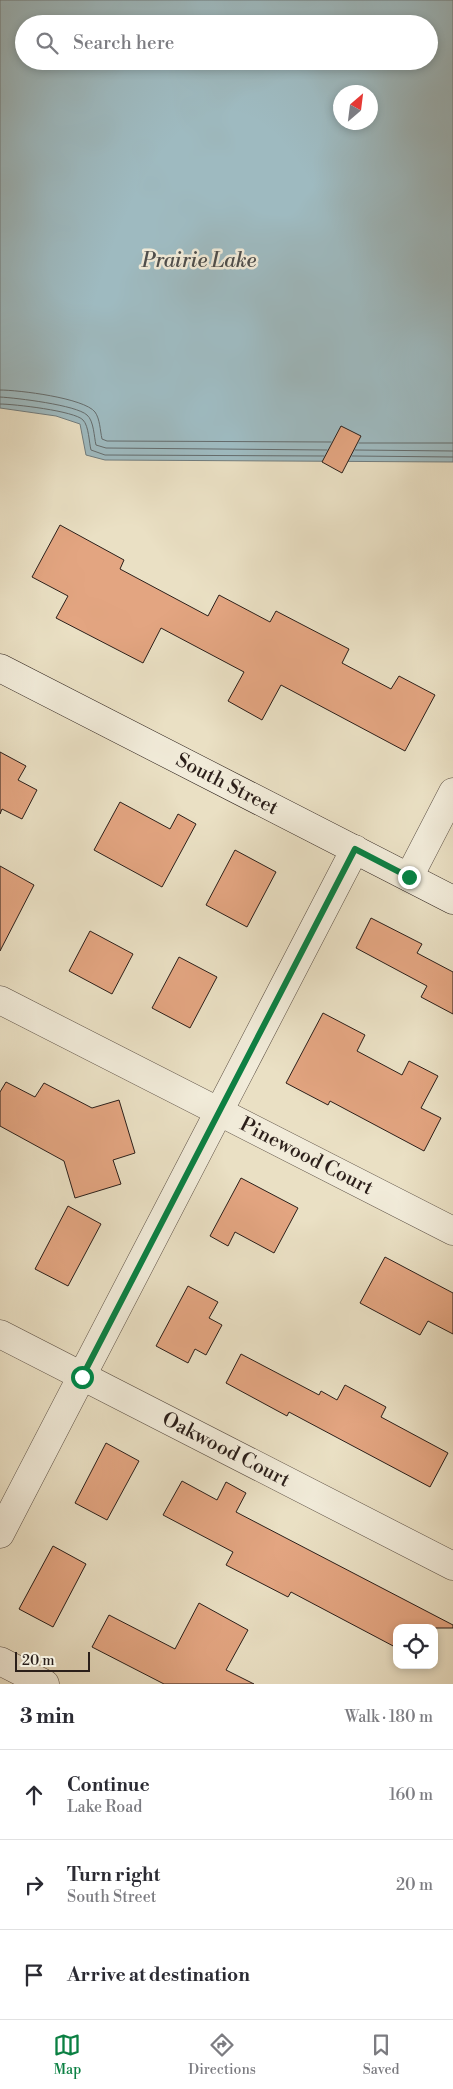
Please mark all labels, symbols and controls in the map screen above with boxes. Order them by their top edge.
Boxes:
search box [15,15,438,70]
icon: search [33,29,61,57]
text: Search here [73,31,174,55]
north arrow [333,85,378,130]
water label: Prairie Lake [141,248,257,274]
street label: South Street [171,748,282,821]
route end [398,866,421,889]
street label: Pinewood Court [235,1112,377,1201]
route start [71,1366,94,1389]
street label: Oakwood Court [158,1407,294,1493]
map controls [393,1624,438,1669]
button: locate [393,1624,438,1669]
scale bar [15,1649,90,1672]
text: 20 m [22,1652,54,1670]
text: 3 min [20,1704,75,1730]
text: Walk · 180 m [345,1707,433,1727]
text: Continue [67,1773,150,1797]
icon: ahead [20,1781,48,1809]
text: 160 m [389,1785,433,1805]
text: Lake Road [67,1797,142,1817]
text: Turn right [67,1863,160,1887]
icon: right [20,1871,48,1899]
text: 20 m [396,1875,433,1895]
text: South Street [67,1887,156,1907]
icon: arrive [20,1961,48,1989]
text: Arrive at destination [67,1963,250,1987]
tab: Map [53,2031,81,2079]
tab: Directions [188,2031,256,2079]
tab: Saved [363,2031,400,2079]

